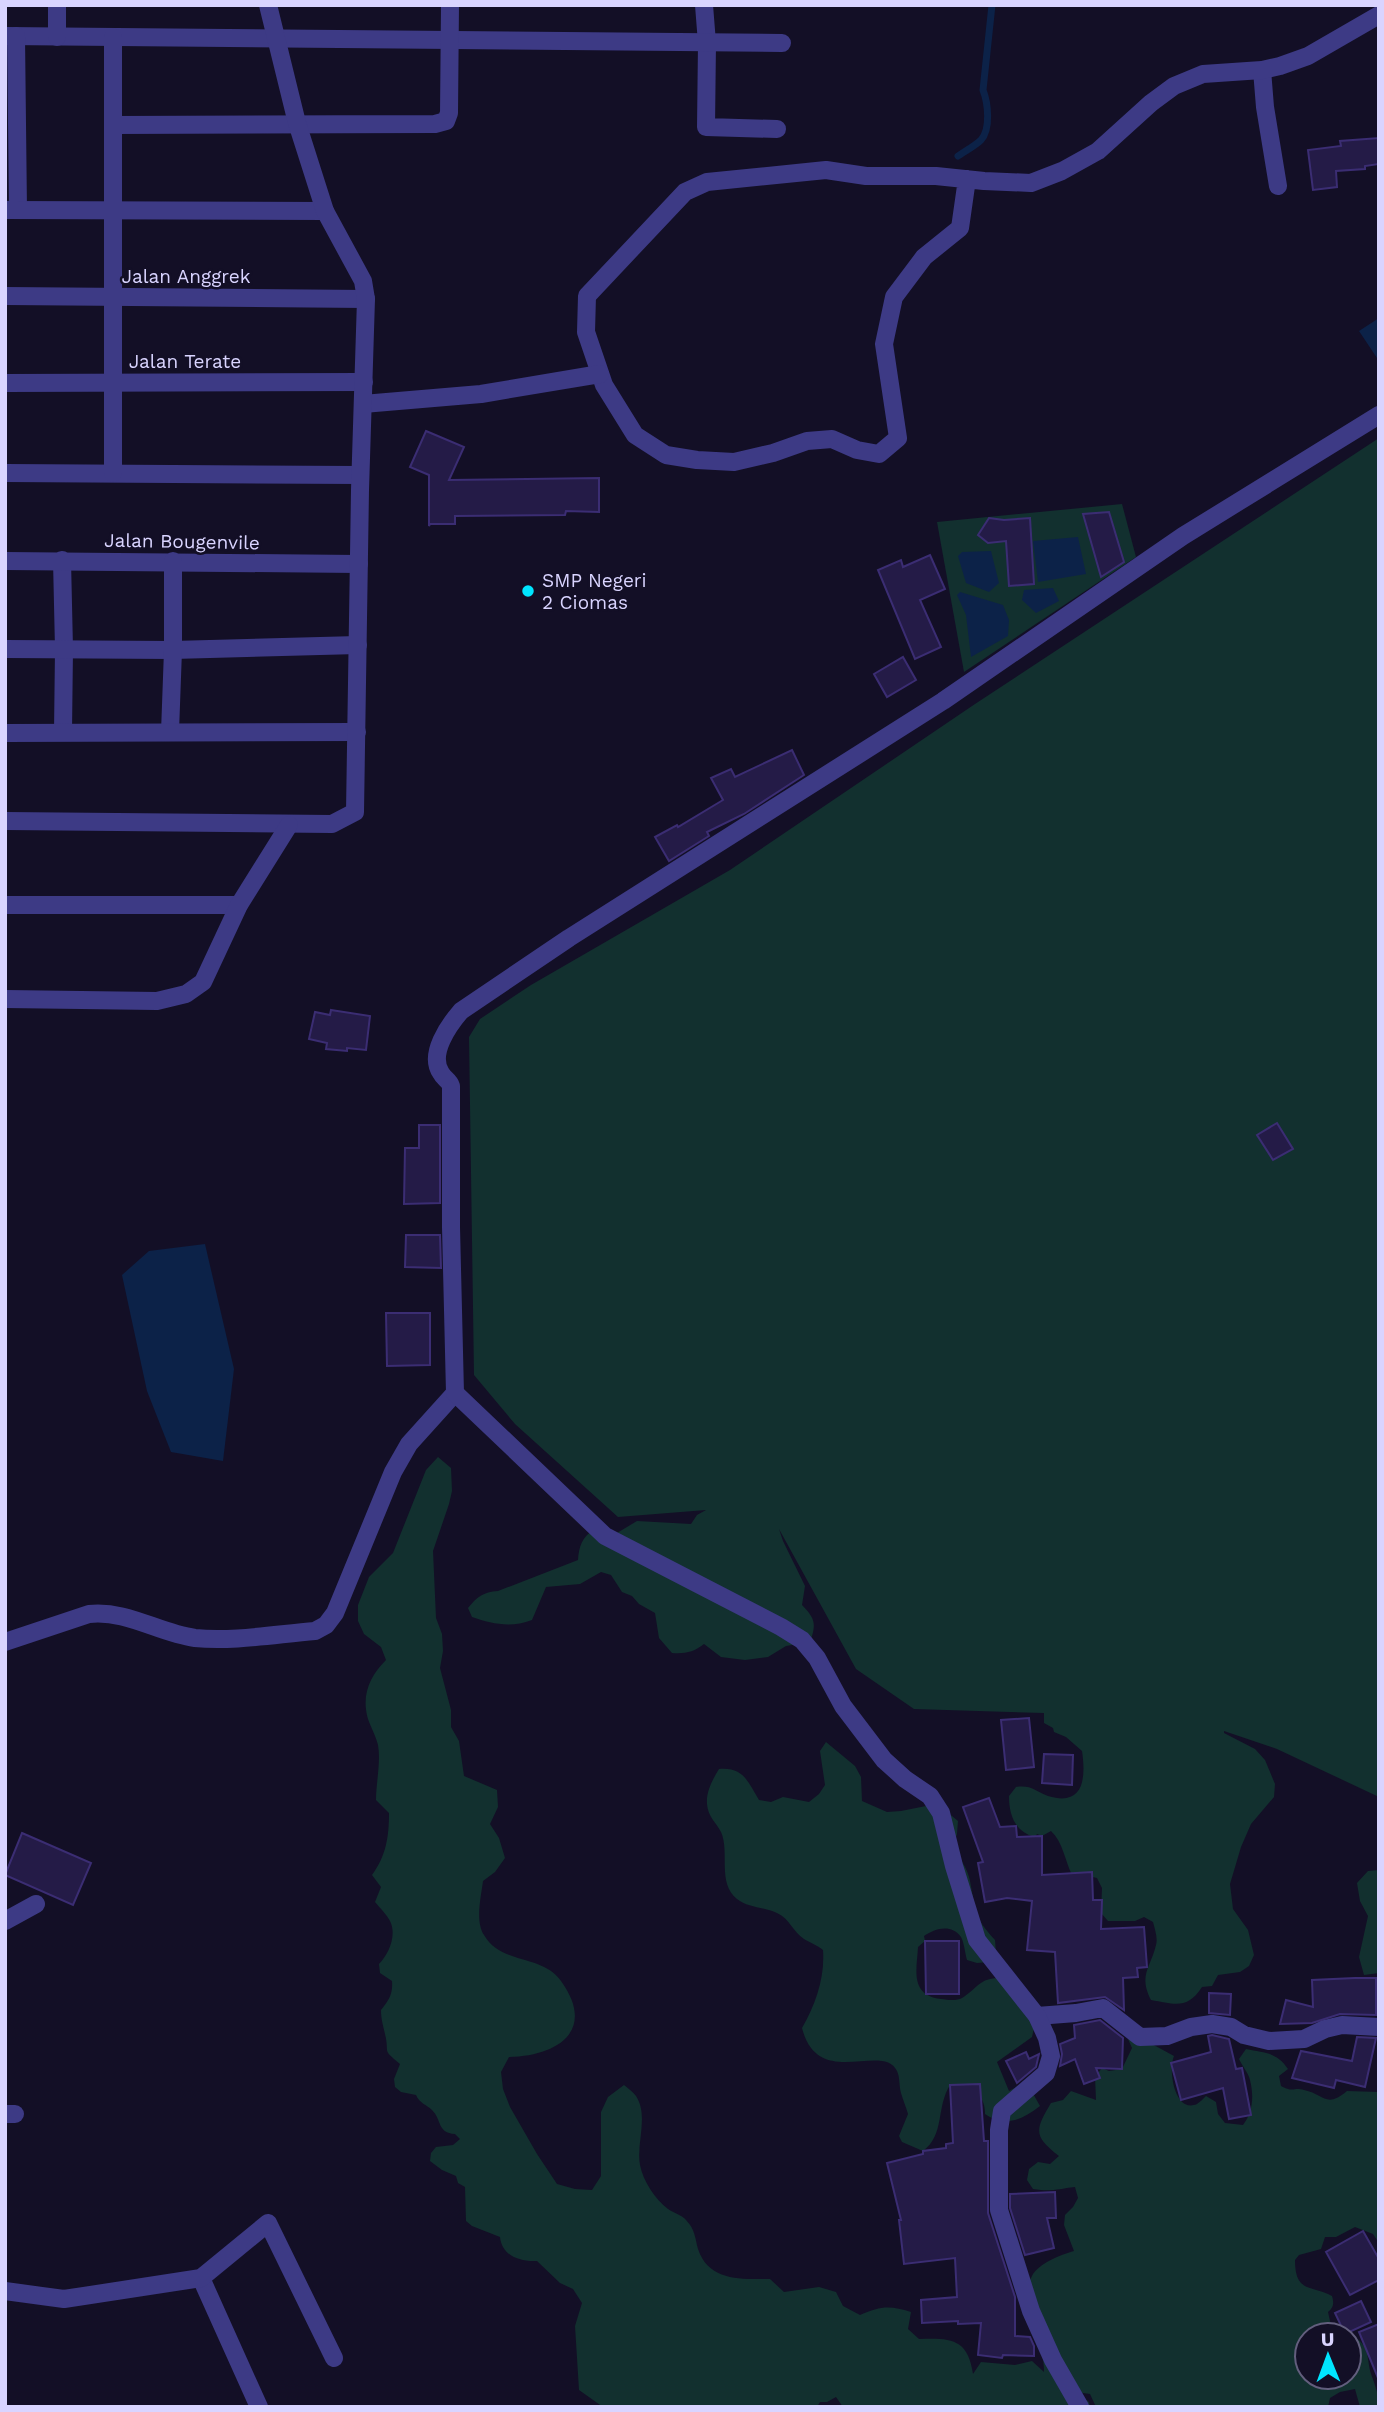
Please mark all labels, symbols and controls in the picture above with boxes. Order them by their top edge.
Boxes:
street label: Jalan Anggrek [122,265,251,288]
street label: Jalan Terate [129,350,241,373]
street label: Jalan Bougenvile [104,529,260,554]
place label: SMP Negeri 2 Ciomas [542,569,647,614]
marker: SMP Negeri 2 Ciomas [520,583,536,599]
north arrow [1293,2321,1363,2391]
text: U [1321,2328,1335,2351]

